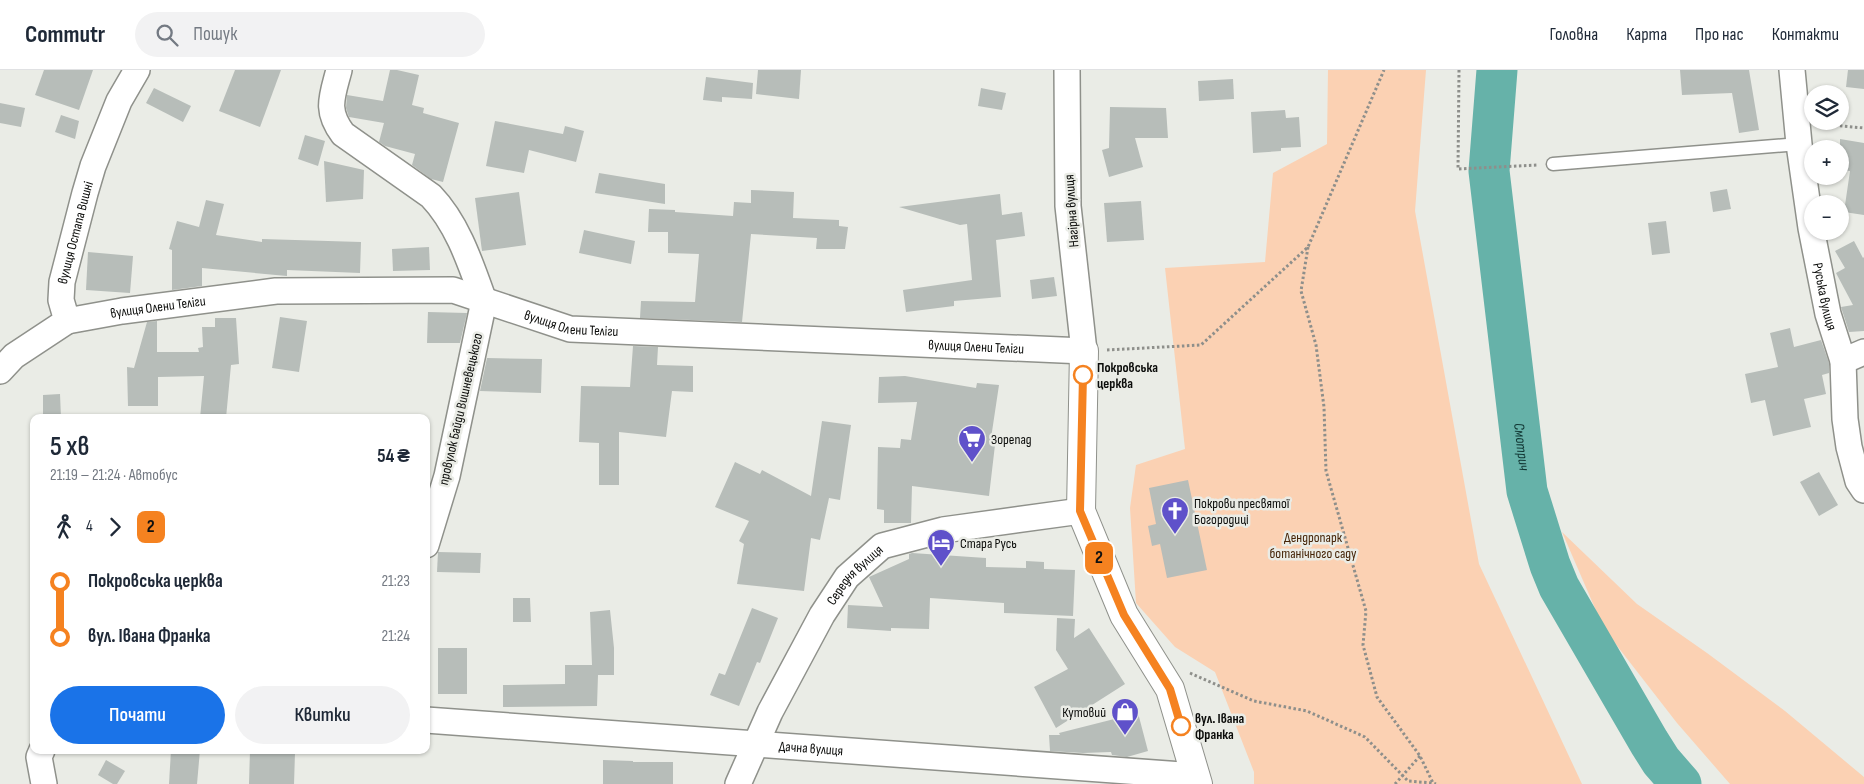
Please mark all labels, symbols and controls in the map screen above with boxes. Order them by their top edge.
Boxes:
search box [135,12,485,57]
text: Commutr [25,20,105,49]
icon: search [153,21,181,49]
text: Пошук [193,23,237,46]
text: Головна [1550,24,1598,45]
text: Карта [1626,24,1667,45]
text: Про нас [1695,24,1744,45]
text: Контакти [1772,24,1839,45]
map controls [1804,85,1849,240]
button: layers [1804,85,1849,130]
button: + [1804,140,1849,185]
street label: Нагірна вулиця [1060,174,1083,248]
street label: вулиця Остапа Вишні [54,179,97,286]
button: − [1804,195,1849,240]
street label: Руська вулиця [1809,261,1841,332]
street label: вулиця Олени Теліги [109,292,207,322]
street label: вулиця Олени Теліги [522,306,619,340]
street label: провулок Байди Вишневецького [435,331,486,487]
street label: вулиця Олени Теліги [928,336,1025,357]
place label: Покровська церква [1097,359,1158,392]
marker: Покровська церква [1073,365,1093,385]
water label: Смотрич [1509,422,1534,472]
supermarket icon: Зорепад [957,424,987,463]
text: 5 хв [50,430,89,463]
place label: Зорепад [991,431,1032,448]
text: 54 ₴ [377,445,410,468]
text: 21:19 – 21:24 · Автобус [50,466,178,485]
place label: Покрови пресвятої Богородиці [1194,495,1290,528]
church icon: Покрови пресвятої Богородиці [1160,496,1190,535]
icon: walk [50,513,78,541]
icon: forward [101,513,129,541]
text: 2 [147,516,155,537]
text: 4 [86,517,93,536]
hotel icon: Стара Русь [926,528,956,567]
park label: Дендропарк ботанічного саду [1270,529,1357,562]
place label: Стара Русь [960,535,1017,552]
street label: Середня вулиця [823,541,887,608]
line badge: 2 [1083,542,1115,574]
text: 2 [1095,547,1103,568]
text: Покровська церква [88,570,223,593]
text: 21:23 [381,572,410,591]
text: вул. Івана Франка [88,625,211,648]
text: 21:24 [382,627,410,646]
button: Почати [50,686,225,744]
button: Квитки [235,686,410,744]
shop icon: Кутовий [1110,697,1140,736]
place label: Кутовий [1062,704,1106,721]
place label: вул. Івана Франка [1195,710,1245,743]
marker: вул. Івана Франка [1171,716,1191,736]
street label: Дачна вулиця [778,738,844,759]

